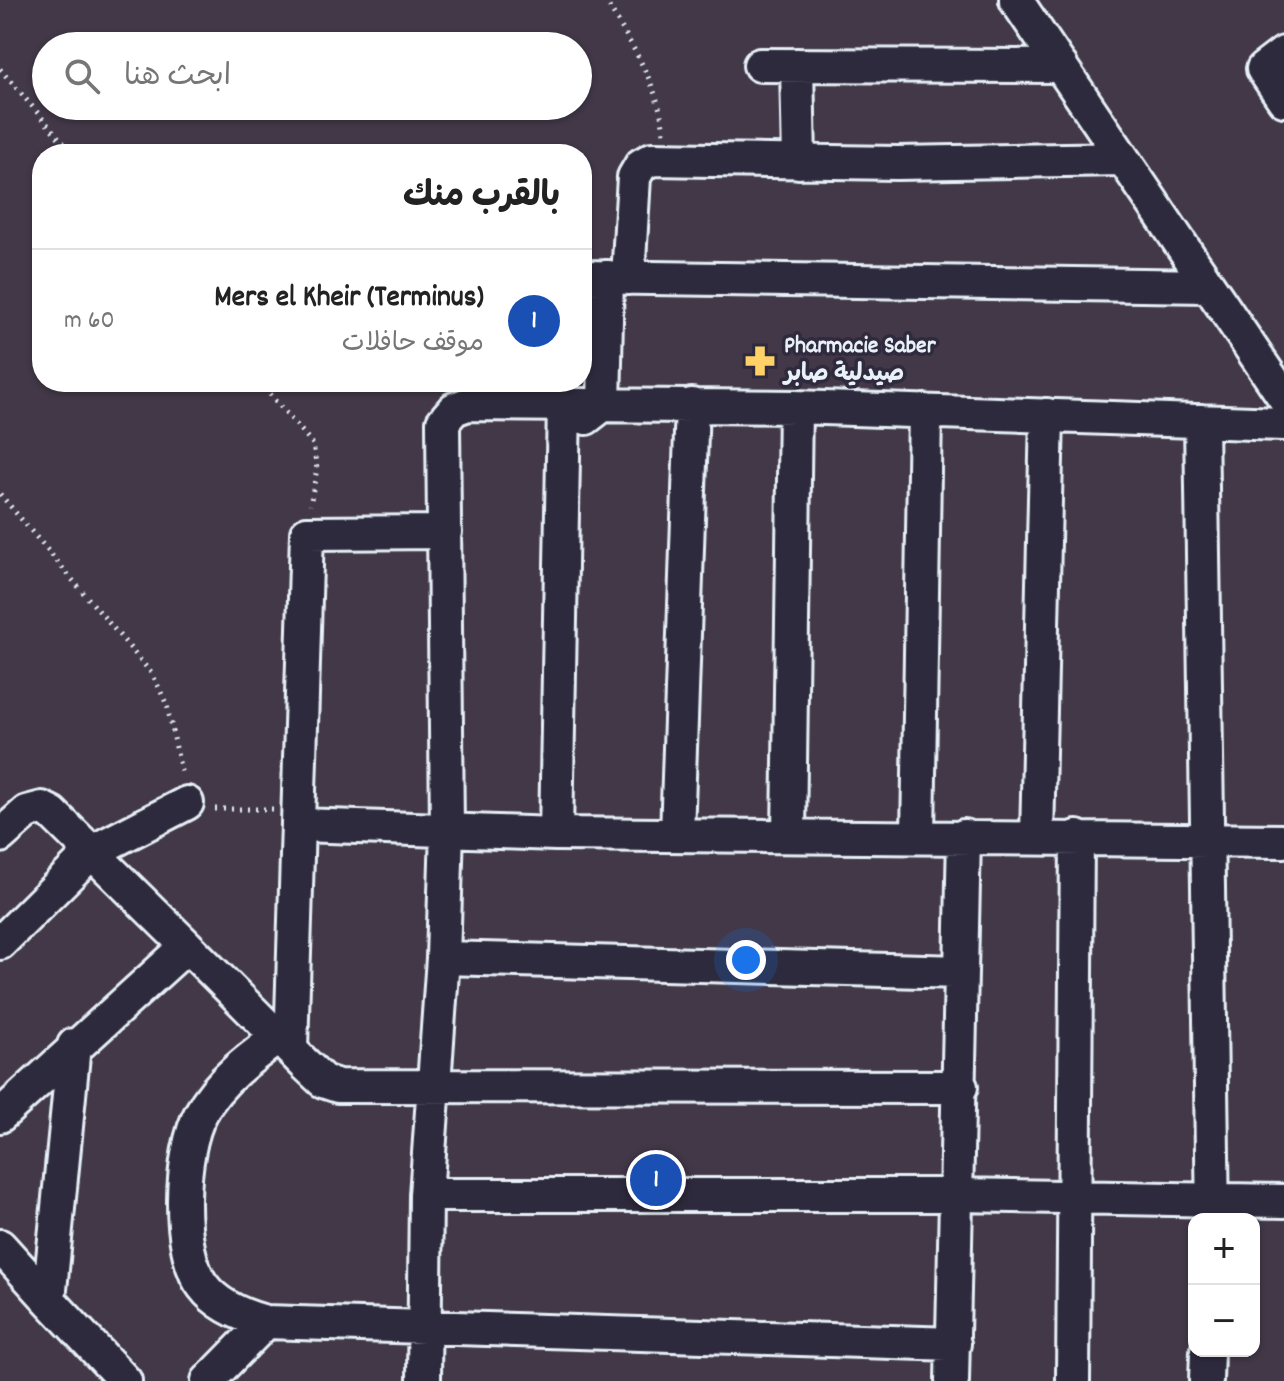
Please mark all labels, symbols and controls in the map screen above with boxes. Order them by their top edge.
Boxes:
search box [32,32,592,120]
icon: search [60,54,104,98]
text: ابحث هنا [124,57,231,100]
text: بالقرب منك [403,174,560,223]
text: Mers el Kheir (Terminus) [214,278,484,321]
text: 60 m [64,303,115,340]
text: 1 [531,303,537,340]
text: موقف حافلات [342,326,484,363]
place label: Pharmacie Saber صيدلية صابر [782,330,937,392]
pharmacy icon: Pharmacie Saber صيدلية صابر [743,344,777,378]
your location [726,940,766,980]
pin: 1 [630,1150,682,1210]
map controls [1188,1213,1260,1357]
button: + [1188,1213,1260,1285]
button: − [1188,1285,1260,1357]

